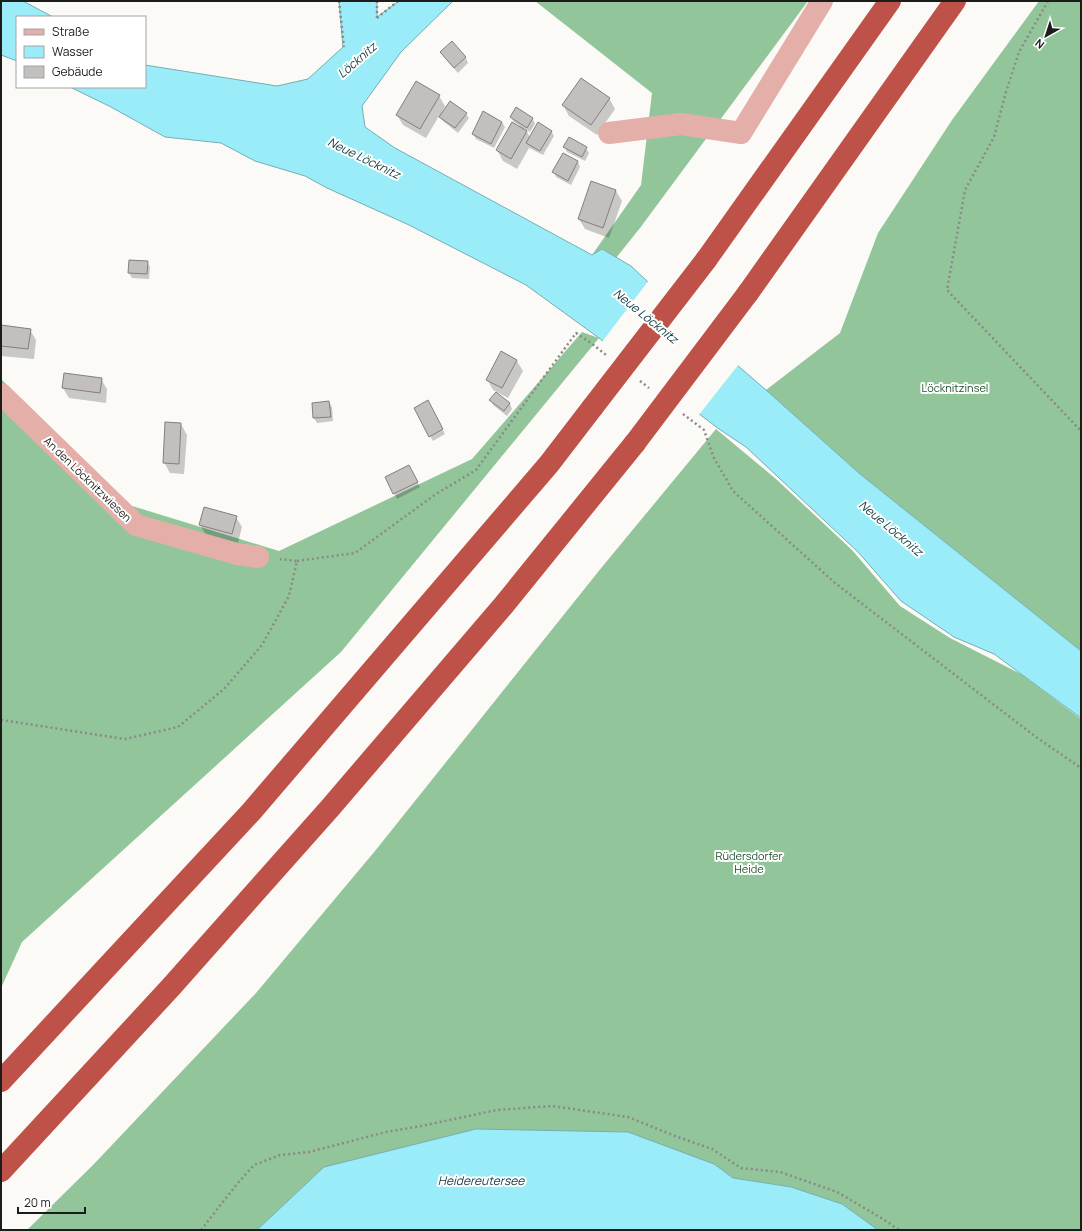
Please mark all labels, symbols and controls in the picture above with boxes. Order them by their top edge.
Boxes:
legend [16,16,146,88]
north arrow [1026,16,1066,56]
text: Straße [52,23,89,40]
text: N [1032,36,1047,52]
water label: Löcknitz [334,37,382,82]
text: Wasser [52,43,94,60]
text: Gebäude [52,63,103,80]
water label: Neue Löcknitz [325,133,405,184]
water label: Neue Löcknitz [610,285,683,348]
park label: Löcknitzinsel [922,380,988,395]
street label: An den Löcknitzwiesen [41,433,135,525]
water label: Neue Löcknitz [855,496,928,561]
park label: Rüdersdorfer Heide [715,848,783,876]
water label: Heidereutersee [438,1172,525,1189]
scale bar [18,1189,85,1215]
text: 20 m [24,1194,51,1211]

